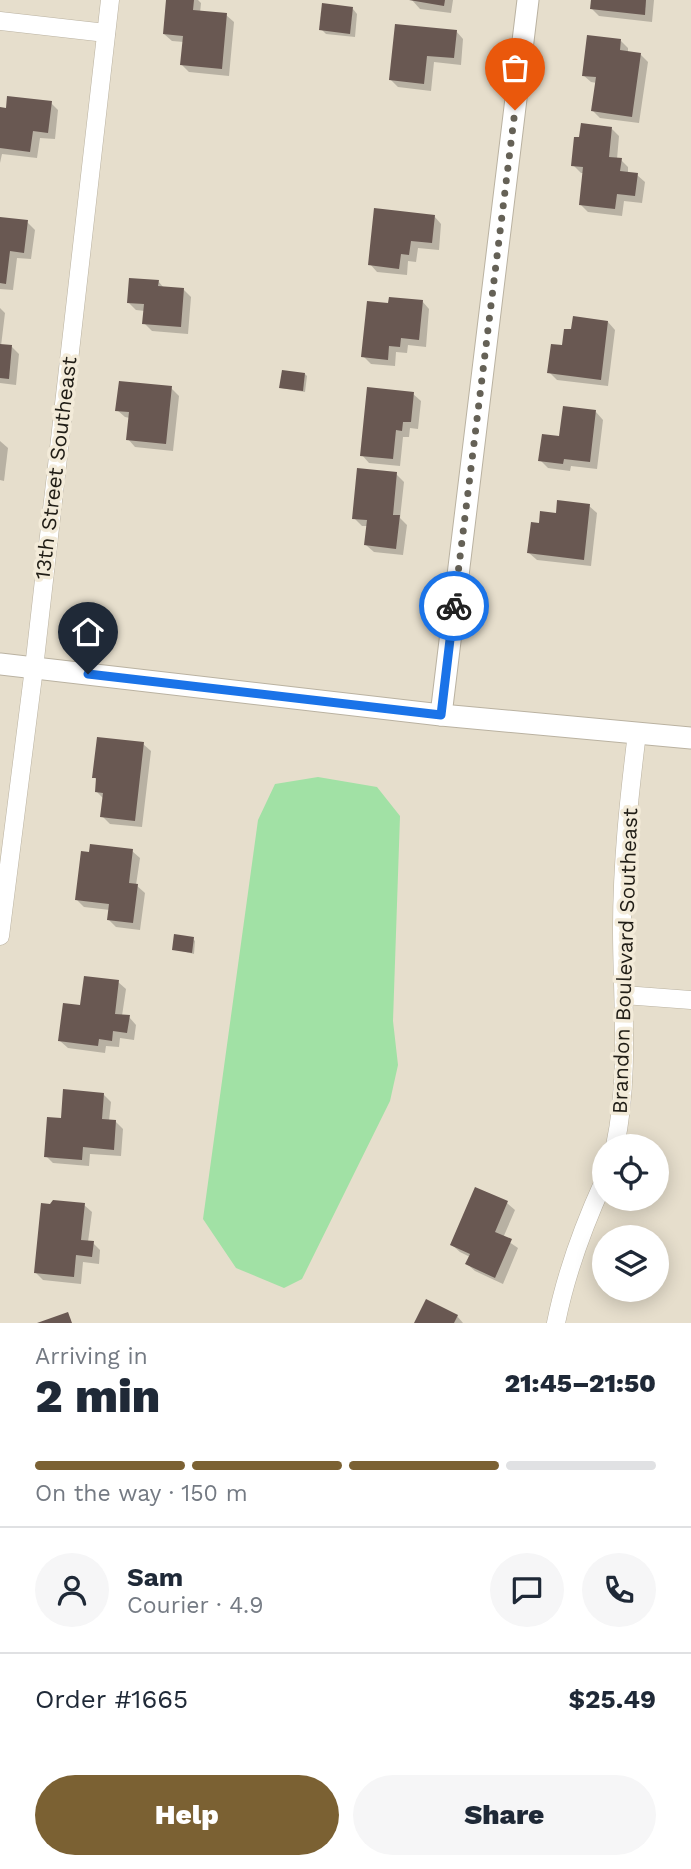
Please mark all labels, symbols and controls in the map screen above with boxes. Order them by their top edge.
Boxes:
pin [485,38,545,110]
icon: bag [496,49,534,87]
street label: 13th Street Southeast [29,355,82,581]
courier [419,571,489,641]
icon: bike [435,587,473,625]
pin [58,602,118,674]
icon: home [69,613,107,651]
street label: Brandon Boulevard Southeast [607,807,642,1114]
map controls [592,1134,669,1302]
button: locate [592,1134,669,1211]
button: layers [592,1225,669,1302]
text: Arriving in [35,1343,148,1370]
text: 21:45–21:50 [504,1368,656,1398]
text: 2 min [35,1369,160,1423]
text: On the way · 150 m [35,1480,248,1507]
button: person [35,1553,109,1627]
button: chat [490,1553,564,1627]
button: phone [582,1553,656,1627]
text: Sam [127,1562,183,1592]
text: Courier · 4.9 [127,1592,263,1619]
text: Order #1665 [35,1684,188,1714]
text: $25.49 [568,1684,656,1714]
button: Help [35,1775,339,1855]
button: Share [353,1775,656,1855]

